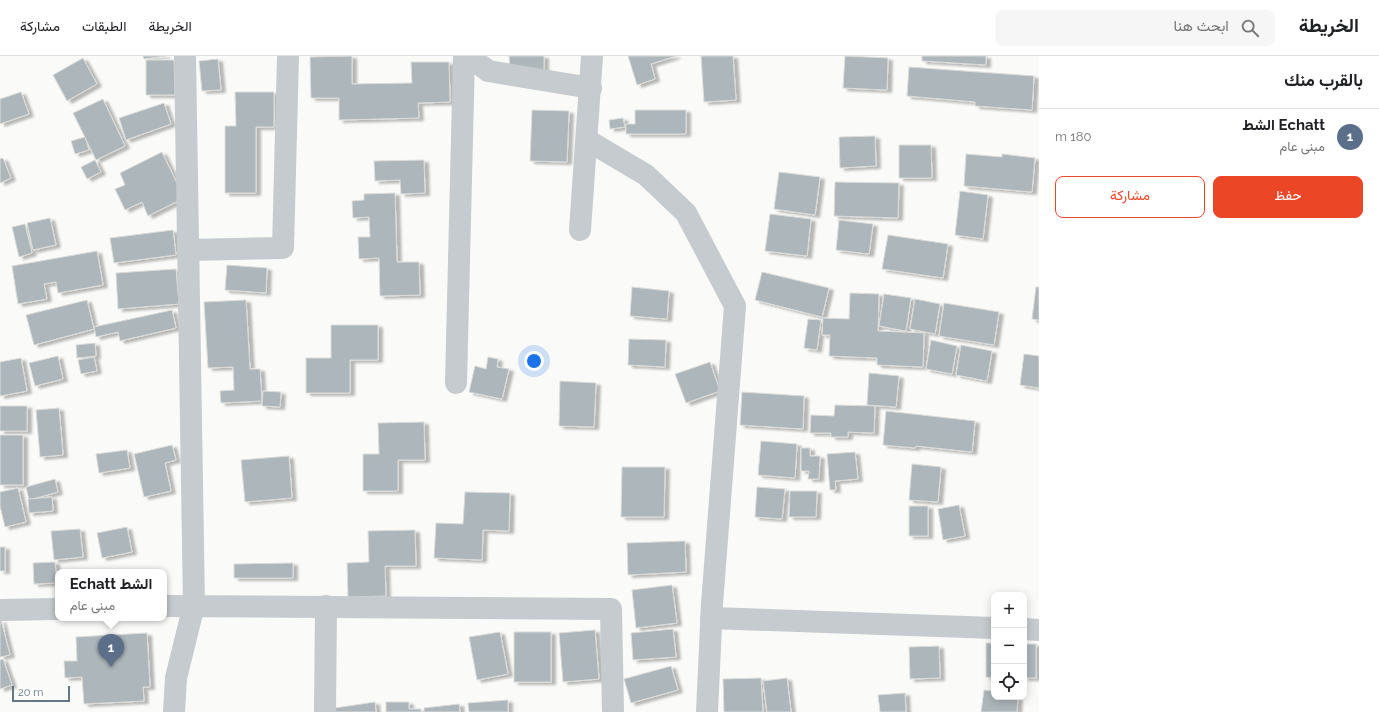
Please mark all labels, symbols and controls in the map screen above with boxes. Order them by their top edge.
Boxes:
search box [995,10,1275,46]
text: الخريطة [1299,14,1359,36]
text: ابحث هنا [1174,17,1229,35]
icon: search [1239,17,1261,39]
text: مشاركة [20,18,60,34]
text: الطبقات [82,18,126,34]
text: الخريطة [148,18,192,34]
text: بالقرب منك [1284,70,1363,90]
text: Echatt الشط [1242,116,1325,134]
text: 180 m [1055,129,1092,144]
text: 1 [1347,129,1353,144]
text: مبنى عام [1280,139,1325,154]
button: مشاركة [1055,176,1205,218]
button: حفظ [1213,176,1363,218]
your location [524,351,544,371]
popup [55,569,167,621]
text: Echatt الشط [70,575,152,593]
map controls [991,592,1027,700]
button: + [991,592,1027,628]
text: مبنى عام [70,598,115,613]
button: − [991,628,1027,664]
pin: 1 [98,634,124,667]
button: locate [991,664,1027,700]
scale bar [12,684,70,703]
text: 20 m [18,686,43,699]

